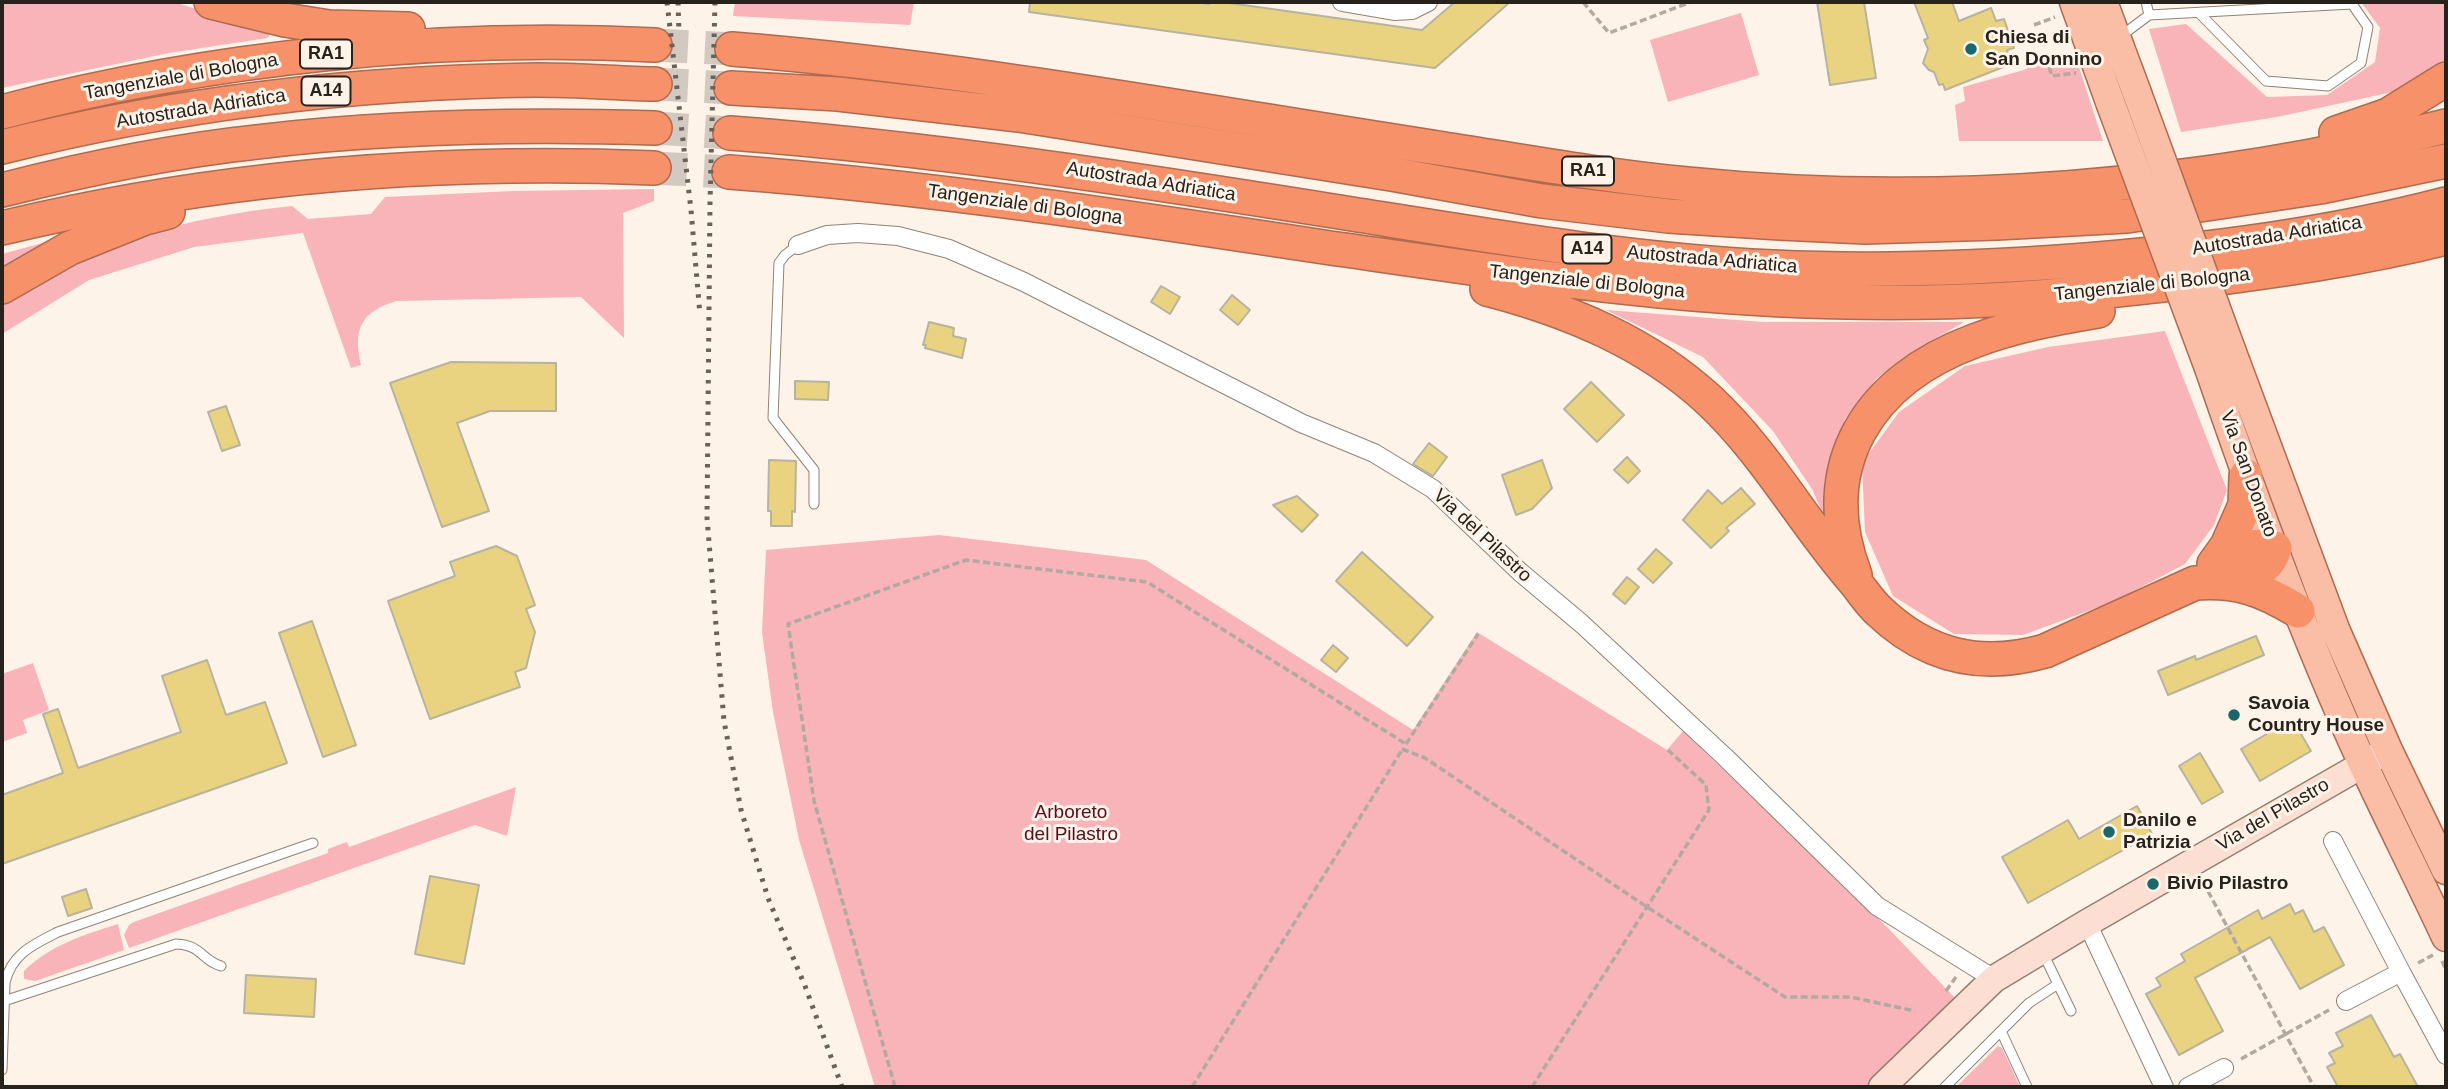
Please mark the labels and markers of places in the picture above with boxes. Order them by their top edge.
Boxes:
place label: Chiesa di San Donnino [1985,27,2102,71]
marker: Chiesa di San Donnino [1963,41,1979,57]
place label: Savoia Country House [2248,693,2384,737]
marker: Savoia Country House [2226,707,2242,723]
place label: Danilo e Patrizia [2123,810,2197,854]
marker: Danilo e Patrizia [2101,824,2117,840]
place label: Bivio Pilastro [2167,873,2288,895]
marker: Bivio Pilastro [2145,876,2161,892]

